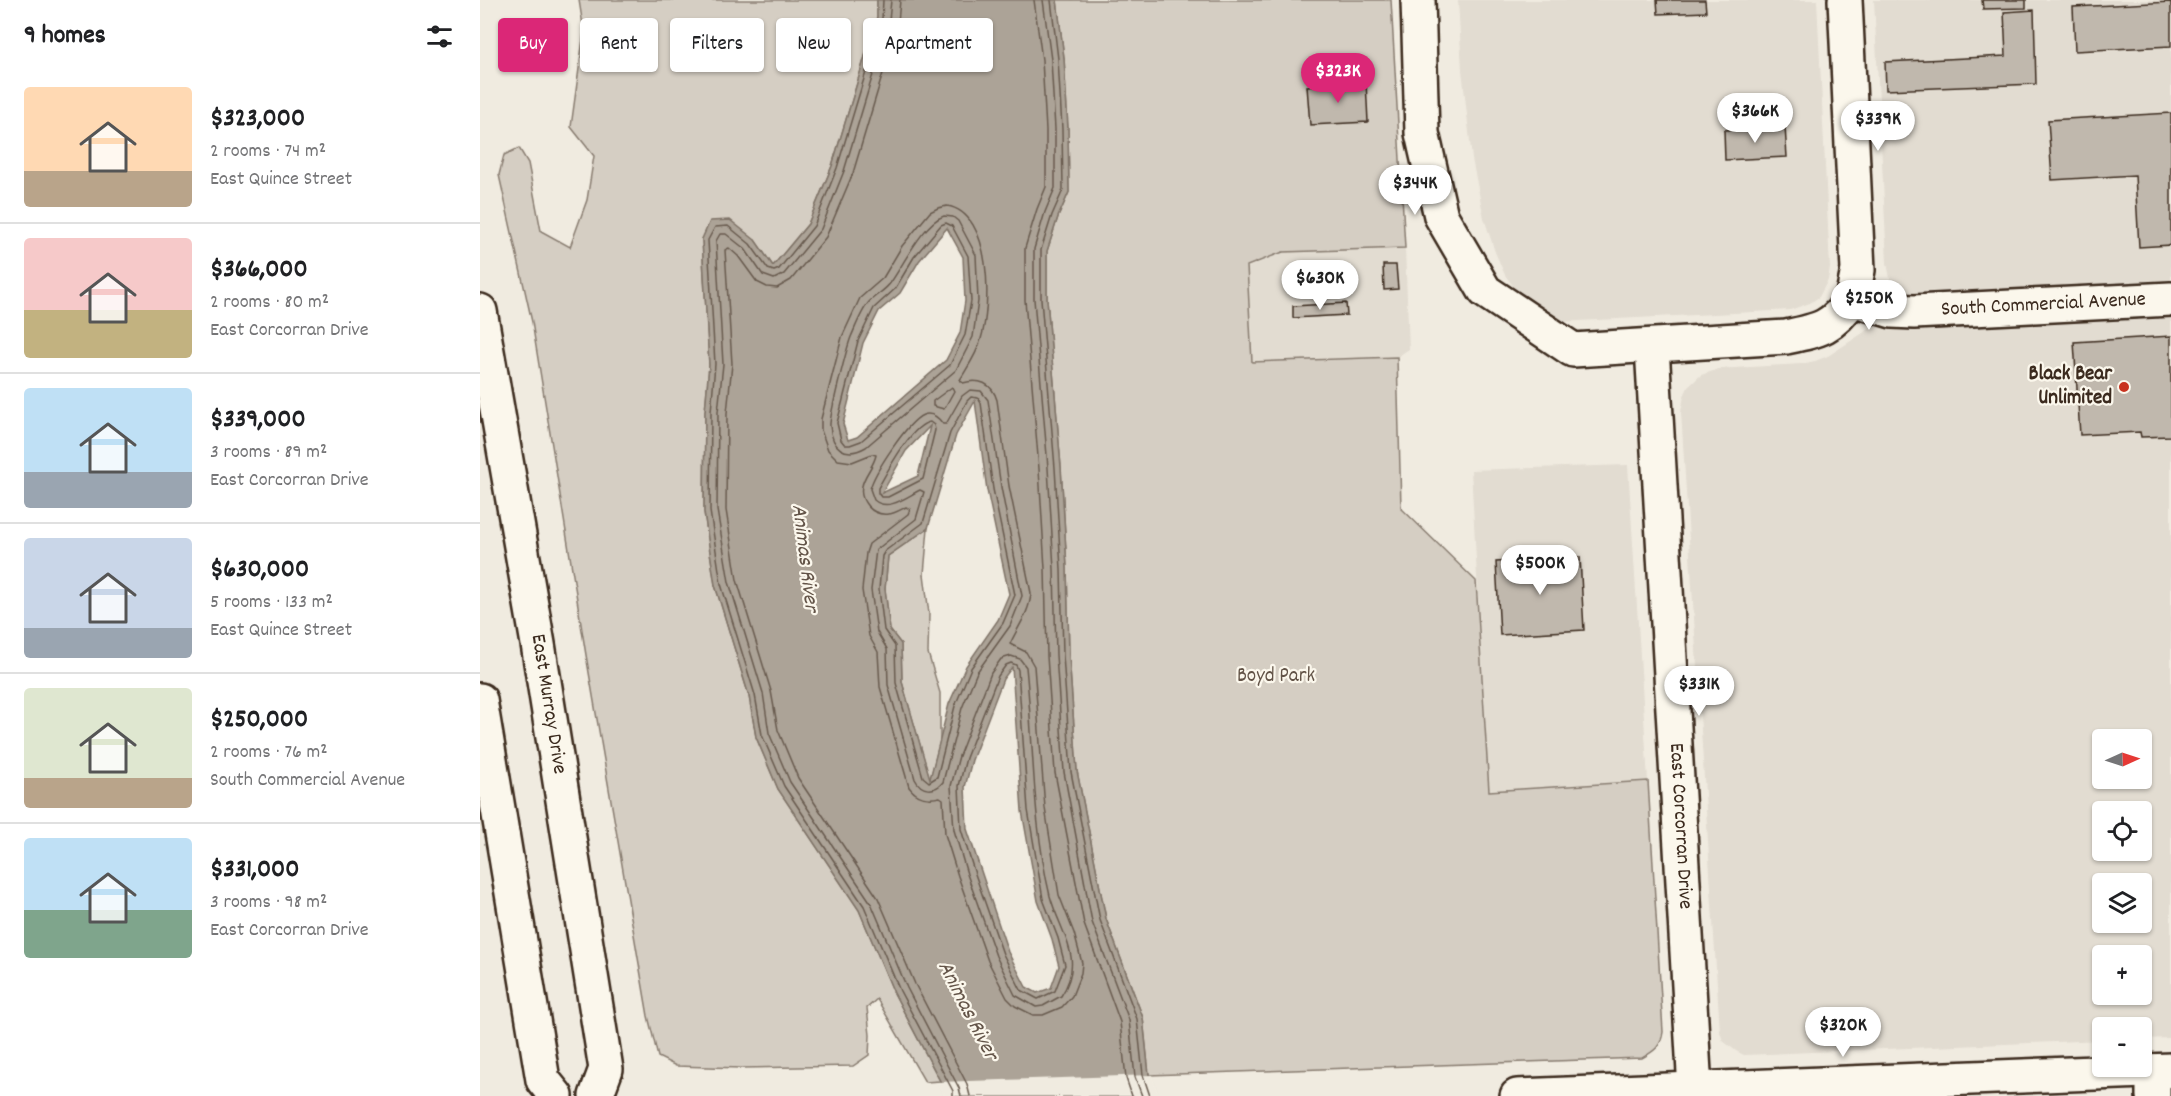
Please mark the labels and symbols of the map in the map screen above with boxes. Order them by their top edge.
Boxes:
pin: $323K [1296,53,1380,104]
pin: $366K [1713,93,1797,144]
pin: $339K [1836,101,1920,152]
pin: $344K [1373,165,1457,216]
pin: $630K [1278,260,1362,311]
pin: $250K [1827,280,1911,331]
street label: South Commercial Avenue [1940,285,2147,326]
place label: Black Bear Unlimited [2029,360,2113,414]
marker: Black Bear Unlimited [2117,380,2131,394]
water label: Animas River [782,503,826,616]
pin: $500K [1498,545,1582,596]
street label: East Murray Drive [522,632,574,776]
park label: Boyd Park [1237,662,1315,692]
pin: $331K [1657,666,1741,717]
north arrow [2092,729,2152,789]
street label: East Corcorran Drive [1660,742,1700,910]
water label: Animas River [929,956,1007,1069]
pin: $320K [1801,1007,1885,1058]

